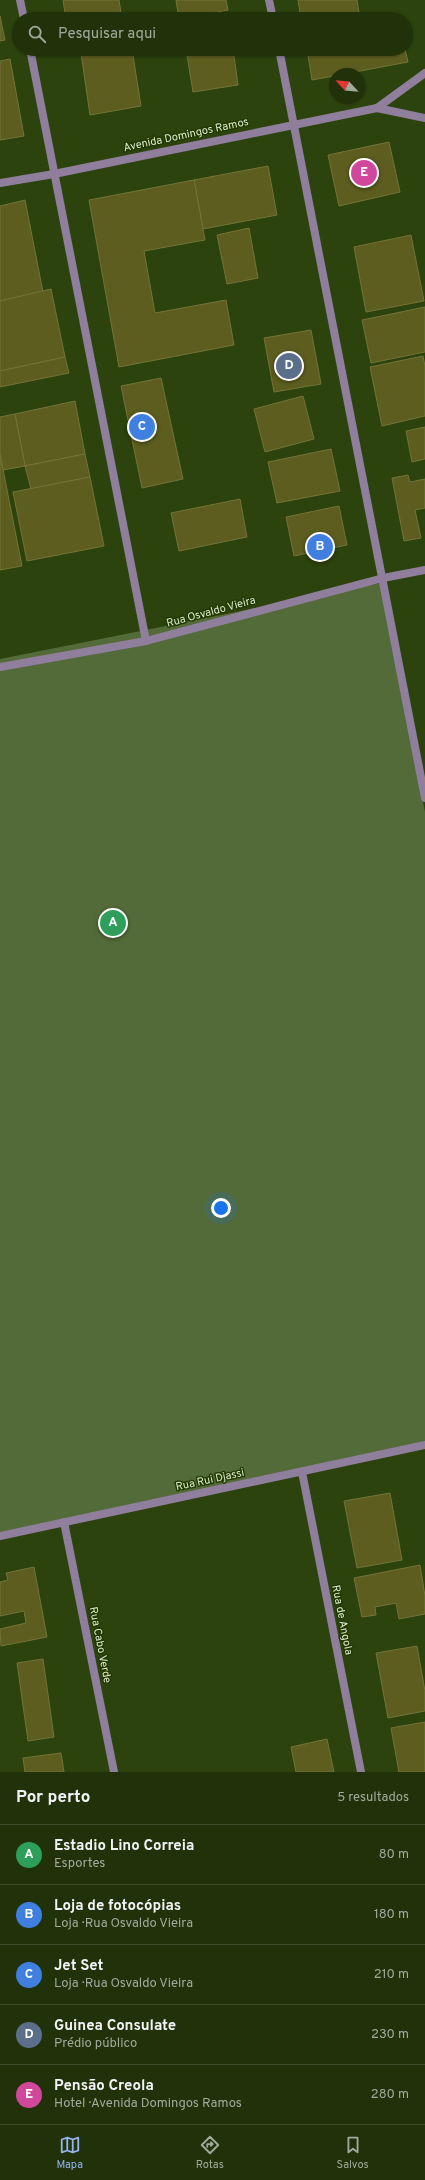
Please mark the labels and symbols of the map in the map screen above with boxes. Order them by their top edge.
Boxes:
north arrow [329,68,365,104]
street label: Avenida Domingos Ramos [122,115,250,155]
pin: E [351,158,377,188]
pin: D [276,351,302,381]
pin: C [129,412,155,442]
pin: B [307,532,333,562]
street label: Rua Osvaldo Vieira [165,593,257,631]
pin: A [100,908,126,938]
your location [211,1198,231,1218]
street label: Rua Rui Djassi [174,1466,246,1494]
street label: Rua de Angola [328,1584,356,1656]
street label: Rua Cabo Verde [86,1606,114,1684]

